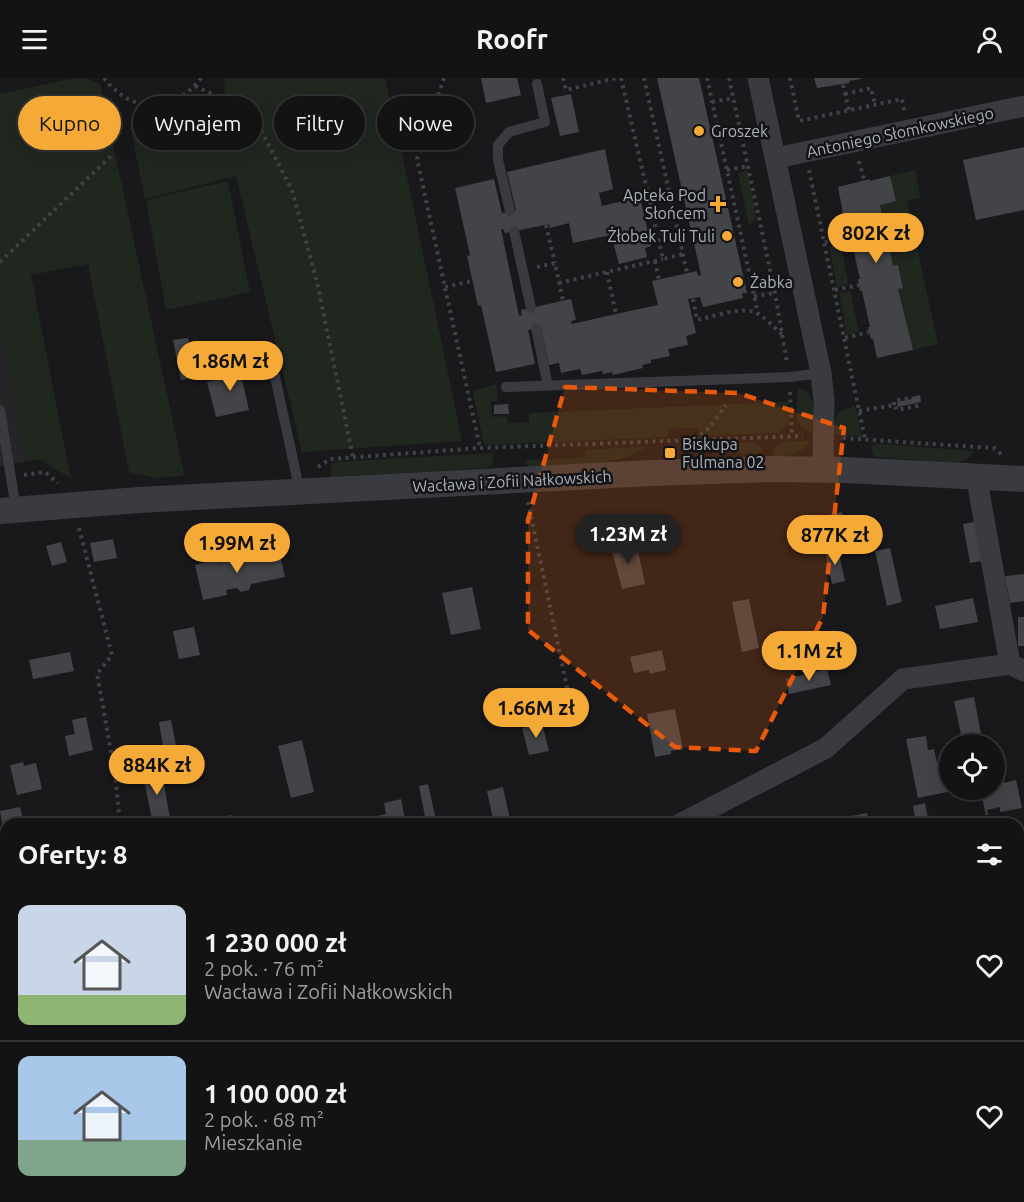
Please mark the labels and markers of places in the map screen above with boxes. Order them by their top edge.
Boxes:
place label: Groszek [711,122,768,140]
marker: Groszek [692,124,706,138]
place label: Apteka Pod Słońcem [623,186,706,222]
marker: Apteka Pod Słońcem [711,197,725,211]
pin: 802K zł [821,213,931,264]
place label: Żłobek Tuli Tuli [607,227,715,245]
marker: Żłobek Tuli Tuli [720,229,734,243]
place label: Żabka [750,273,793,291]
marker: Żabka [731,275,745,289]
pin: 1.86M zł [168,341,292,392]
place label: Biskupa Fulmana 02 [682,435,765,471]
marker: Biskupa Fulmana 02 [663,446,677,460]
pin: 1.23M zł [566,514,690,565]
pin: 877K zł [780,515,890,566]
pin: 1.99M zł [175,523,299,574]
pin: 1.1M zł [754,631,864,682]
pin: 1.66M zł [474,688,598,739]
pin: 884K zł [102,745,212,796]

